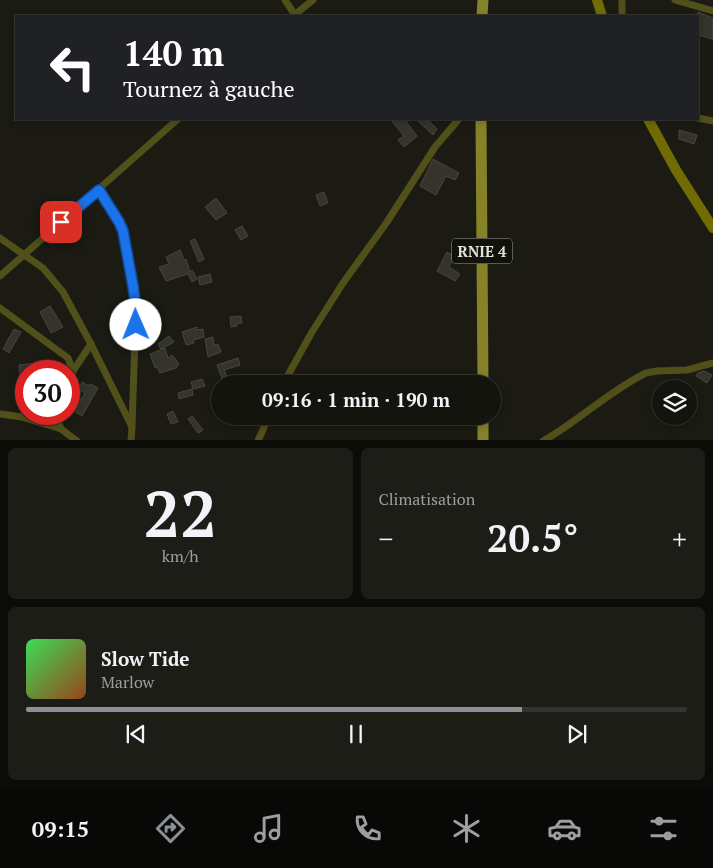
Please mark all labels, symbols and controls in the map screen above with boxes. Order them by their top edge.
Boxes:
text: 140 m [123,30,224,76]
icon: left [40,35,105,100]
text: Tournez à gauche [123,74,294,103]
pin [40,201,82,243]
icon: arrive [47,208,75,236]
road number: RNIE 4 [452,238,512,264]
position arrow [109,298,161,350]
speed limit sign: 30 [15,360,80,425]
map controls [652,380,697,425]
button: layers [652,380,697,425]
text: 09:16 · 1 min · 190 m [262,387,450,412]
text: 22 [144,469,217,556]
text: Climatisation [379,488,475,510]
text: 20.5° [487,513,578,563]
text: − [379,520,393,557]
text: + [672,520,687,557]
text: km/h [162,545,199,567]
text: Slow Tide [101,646,190,671]
text: Marlow [101,671,154,693]
icon: previous [122,720,150,748]
icon: pause [342,720,370,748]
icon: next [563,720,591,748]
icon: directions [153,811,188,846]
icon: music [251,811,286,846]
icon: phone [350,811,385,846]
icon: climate [449,811,484,846]
icon: car [547,811,582,846]
icon: filters [646,811,681,846]
text: 09:15 [32,814,89,843]

